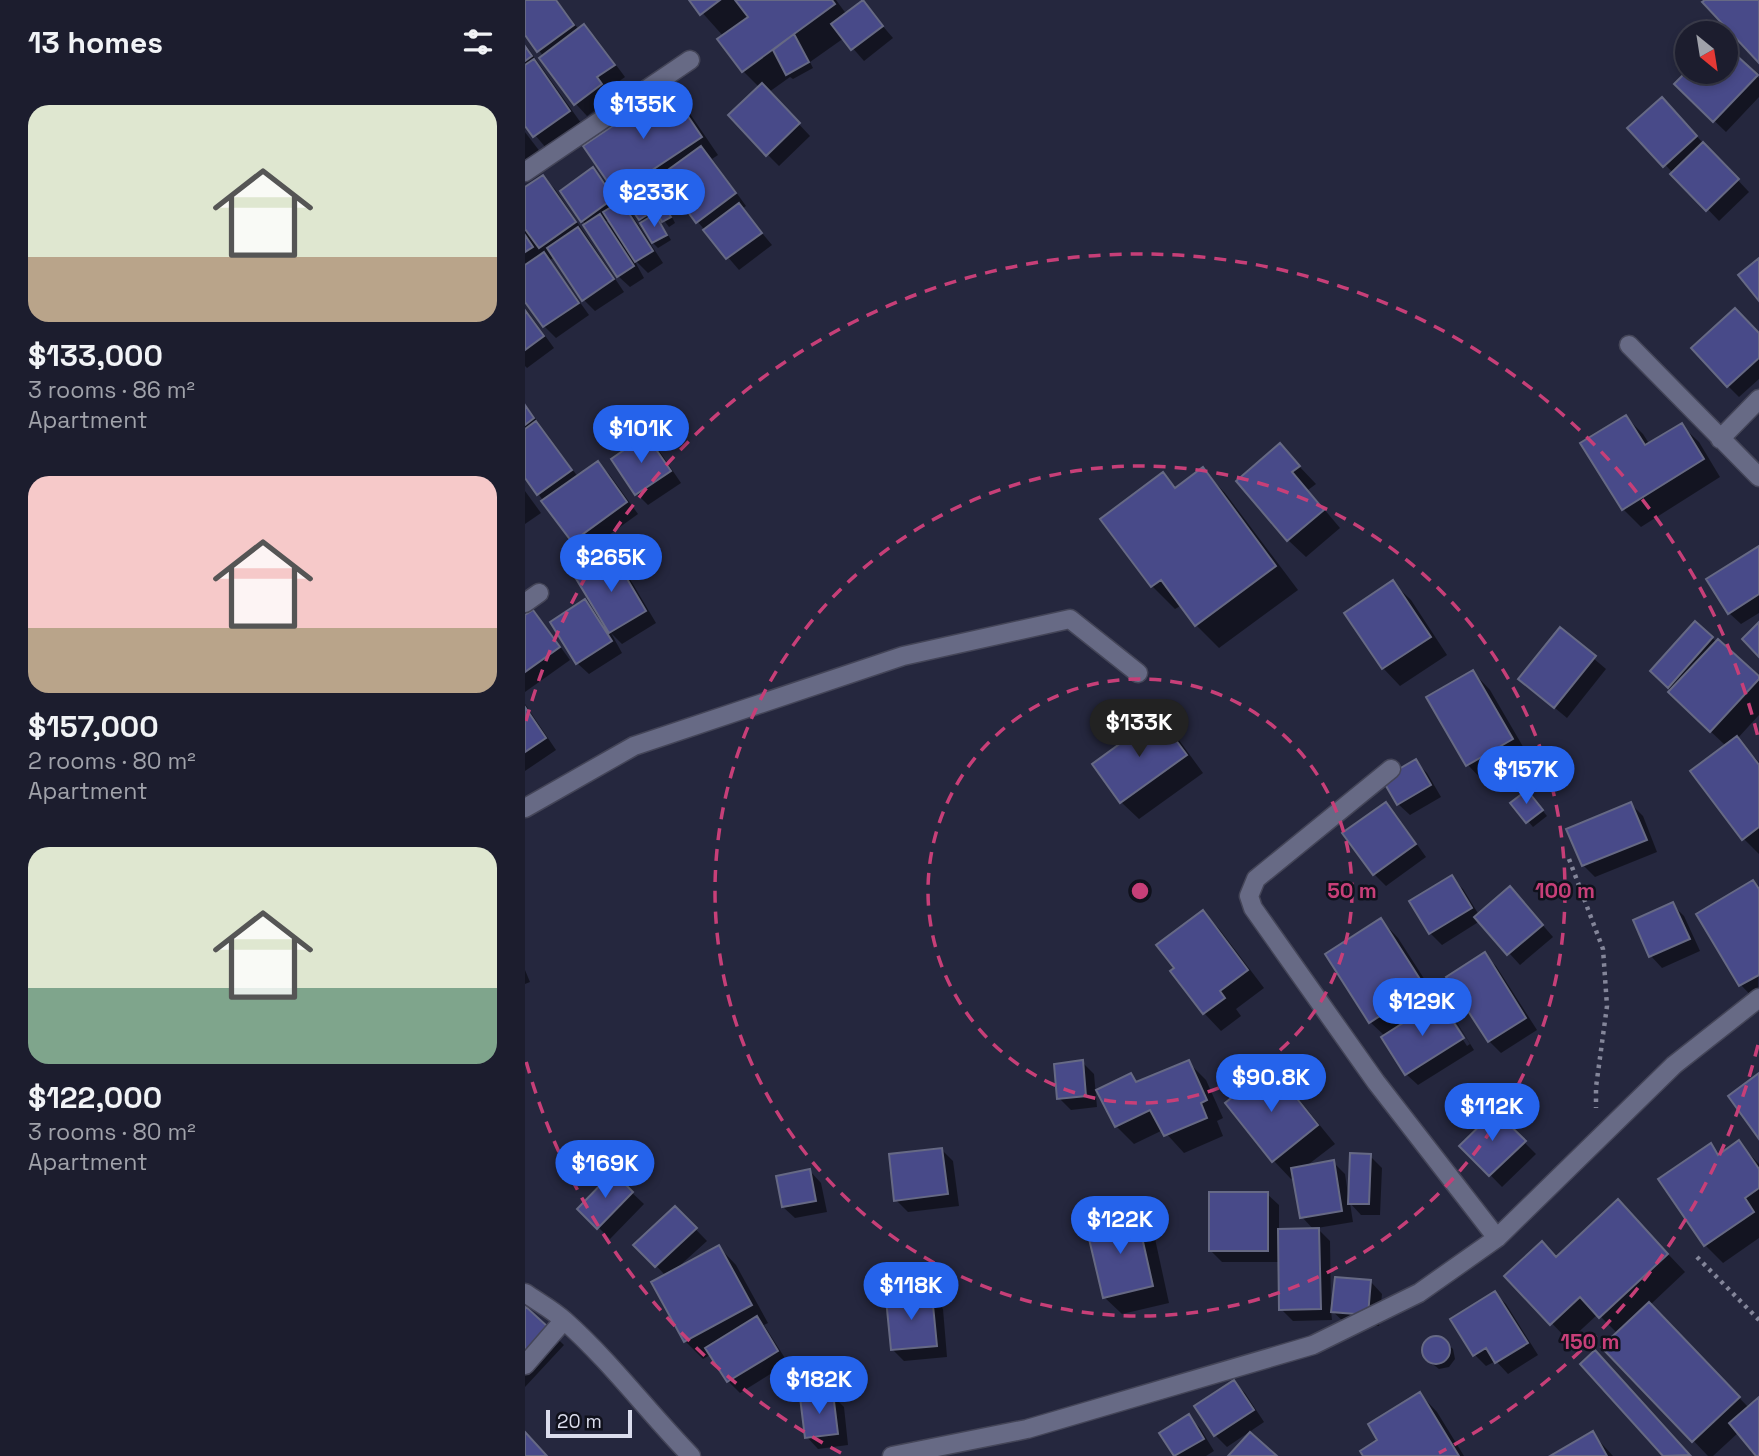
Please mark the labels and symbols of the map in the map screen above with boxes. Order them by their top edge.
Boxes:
north arrow [1675,21,1738,84]
pin: $135K [594,82,692,141]
pin: $233K [605,170,703,229]
pin: $101K [592,406,690,465]
pin: $265K [562,534,660,594]
pin: $133K [1090,700,1188,759]
pin: $157K [1477,746,1575,806]
text: 50 m [1327,877,1377,904]
text: 100 m [1535,877,1595,904]
centre of rings [1128,879,1152,903]
pin: $129K [1373,978,1471,1038]
pin: $90.8K [1214,1054,1328,1114]
pin: $112K [1443,1084,1541,1143]
pin: $169K [556,1140,654,1200]
pin: $122K [1071,1196,1169,1256]
pin: $118K [862,1262,960,1322]
text: 150 m [1561,1328,1619,1355]
pin: $182K [770,1356,868,1416]
scale bar [546,1407,632,1439]

